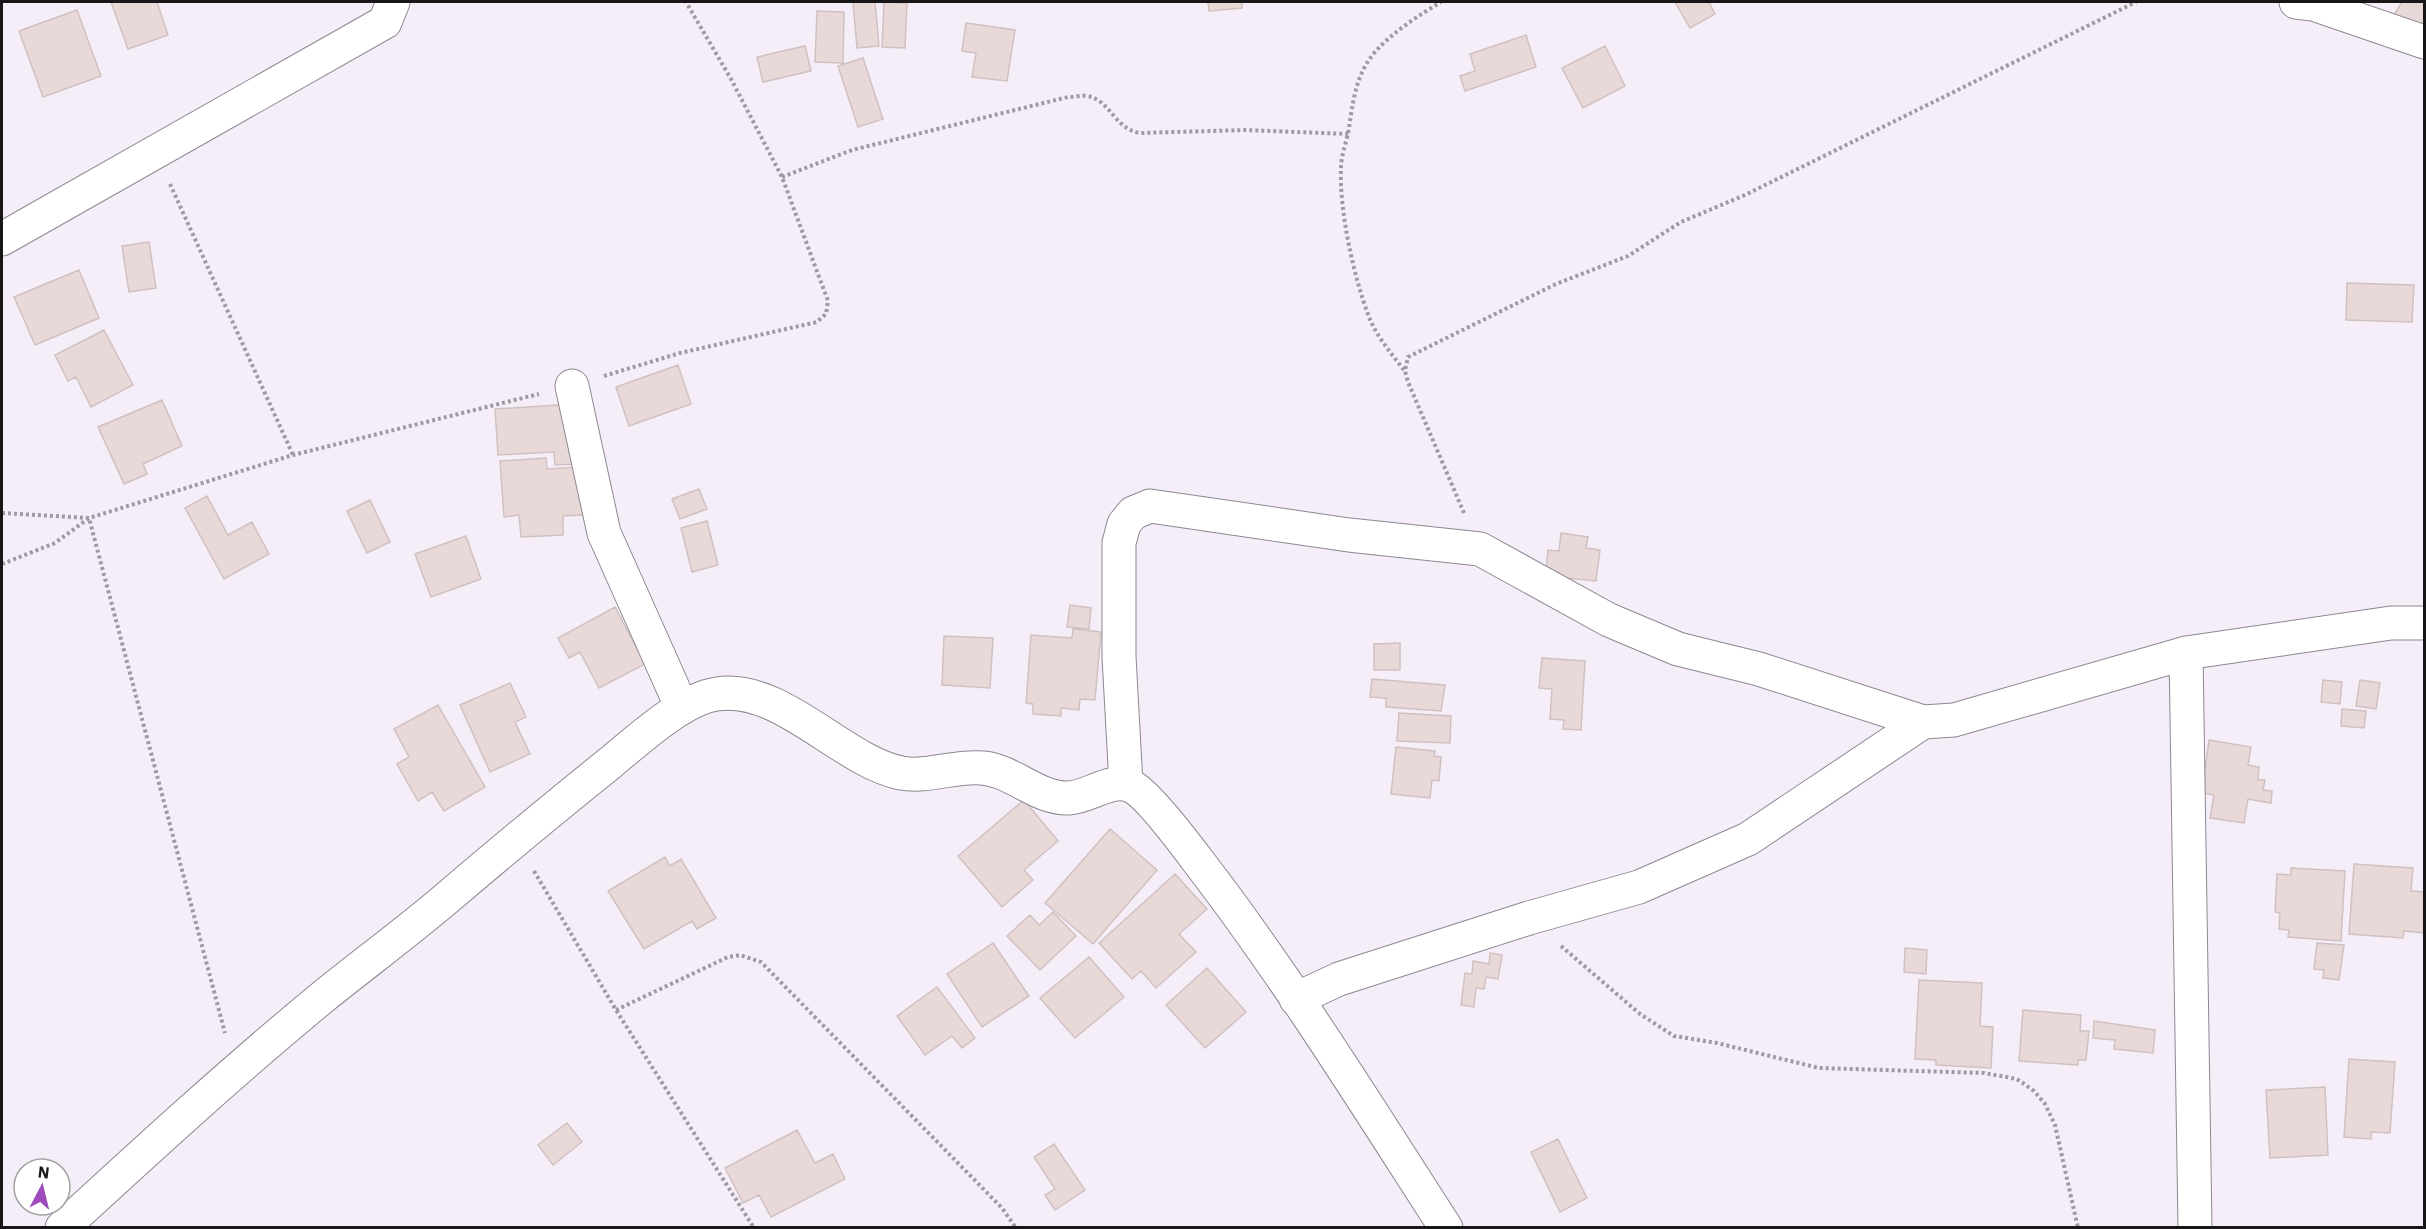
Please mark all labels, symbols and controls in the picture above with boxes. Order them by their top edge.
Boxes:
north arrow [12,1157,72,1217]
text: N [37,1161,51,1183]

